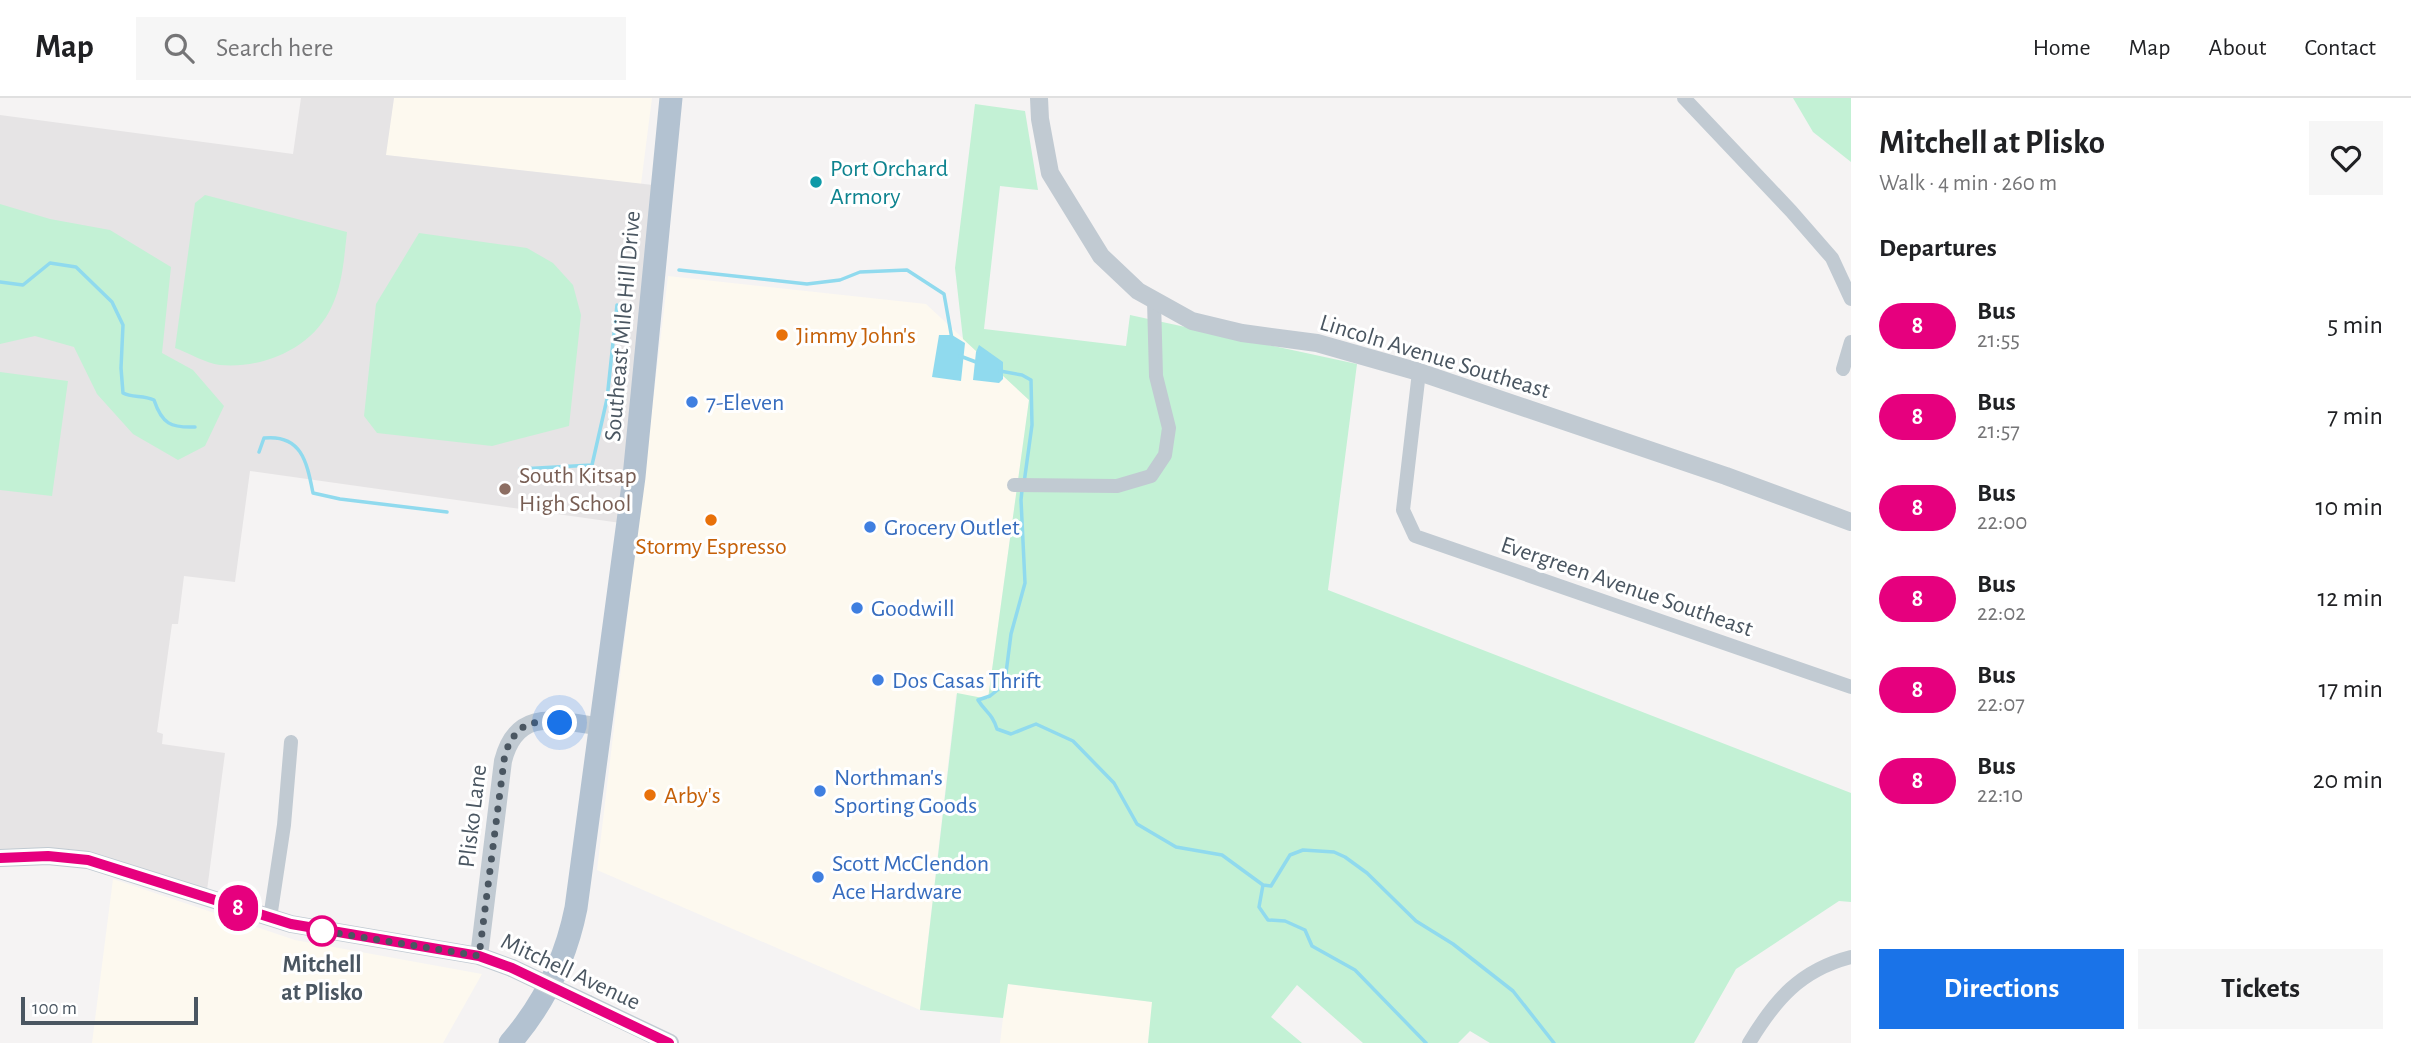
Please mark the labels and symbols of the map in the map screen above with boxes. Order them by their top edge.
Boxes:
place label: Port Orchard Armory [830,157,948,209]
marker: Port Orchard Armory [808,174,824,190]
street label: Southeast Mile Hill Drive [601,210,645,442]
street label: Lincoln Avenue Southeast [1317,311,1553,403]
place label: Jimmy John's [796,324,916,348]
marker: Jimmy John's [774,327,790,343]
place label: 7-Eleven [706,391,784,415]
marker: 7-Eleven [684,394,700,410]
place label: South Kitsap High School [519,464,637,516]
marker: South Kitsap High School [497,481,513,497]
marker: Stormy Espresso [703,512,719,528]
place label: Grocery Outlet [884,516,1020,540]
marker: Grocery Outlet [862,519,878,535]
street label: Evergreen Avenue Southeast [1498,532,1756,642]
place label: Stormy Espresso [635,535,787,559]
place label: Goodwill [871,597,955,621]
marker: Goodwill [849,600,865,616]
place label: Dos Casas Thrift [892,669,1041,693]
marker: Dos Casas Thrift [870,672,886,688]
your location [542,705,577,740]
street label: Plisko Lane [455,763,491,869]
place label: Northman's Sporting Goods [834,766,977,818]
marker: Northman's Sporting Goods [812,783,828,799]
place label: Arby's [664,784,721,808]
marker: Arby's [642,787,658,803]
place label: Scott McClendon Ace Hardware [832,852,989,904]
marker: Scott McClendon Ace Hardware [810,869,826,885]
line badge: 8 [215,885,261,931]
marker: Mitchell at Plisko [307,916,337,946]
street label: Mitchell Avenue [497,929,644,1015]
place label: Mitchell at Plisko [281,953,363,1005]
scale bar [21,994,198,1026]

